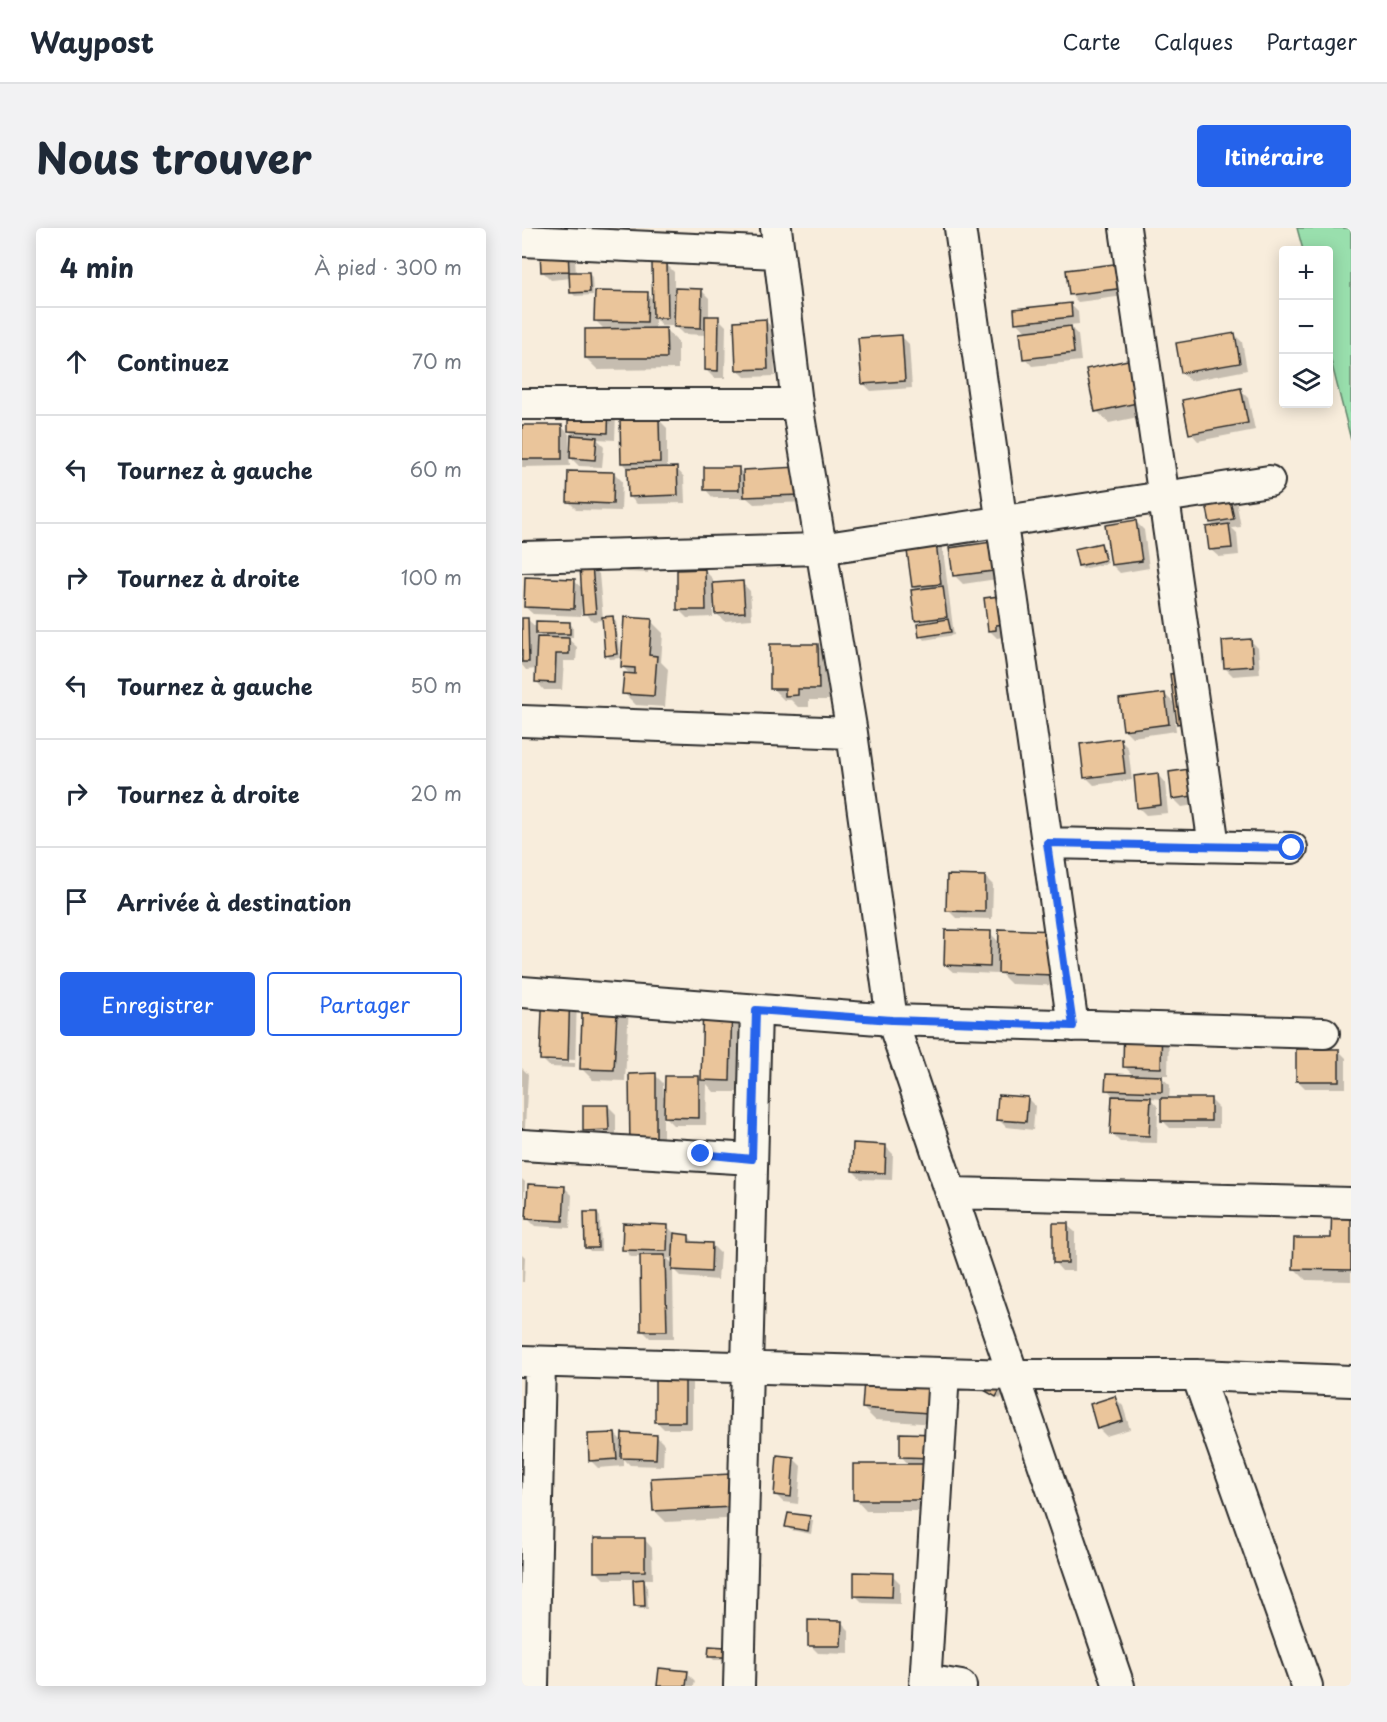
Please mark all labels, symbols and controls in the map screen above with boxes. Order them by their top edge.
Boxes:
text: Waypost [30,20,154,63]
text: Carte [1063,25,1121,57]
text: Calques [1154,25,1233,57]
text: Partager [1266,25,1357,57]
text: Nous trouver [36,125,312,188]
button: Itinéraire [1197,125,1351,187]
map controls [1279,246,1333,408]
button: + [1279,246,1333,300]
text: 4 min [60,248,134,287]
text: À pied · 300 m [314,252,462,282]
button: − [1279,300,1333,354]
icon: ahead [60,345,93,378]
text: Continuez [117,345,229,378]
text: 70 m [412,346,462,376]
button: layers [1279,354,1333,408]
icon: left [60,453,93,486]
text: Tournez à gauche [117,453,313,486]
text: 60 m [410,454,462,484]
icon: right [60,561,93,594]
text: Tournez à droite [117,561,300,594]
text: 100 m [401,562,462,592]
icon: left [60,669,93,702]
text: Tournez à gauche [117,669,313,702]
text: 50 m [410,670,462,700]
icon: right [60,777,93,810]
text: Tournez à droite [117,777,300,810]
text: 20 m [410,778,462,808]
route start [1278,834,1304,860]
icon: arrive [60,885,93,918]
text: Arrivée à destination [117,885,351,918]
button: Enregistrer [60,972,255,1036]
button: Partager [267,972,462,1036]
route end [687,1140,713,1166]

